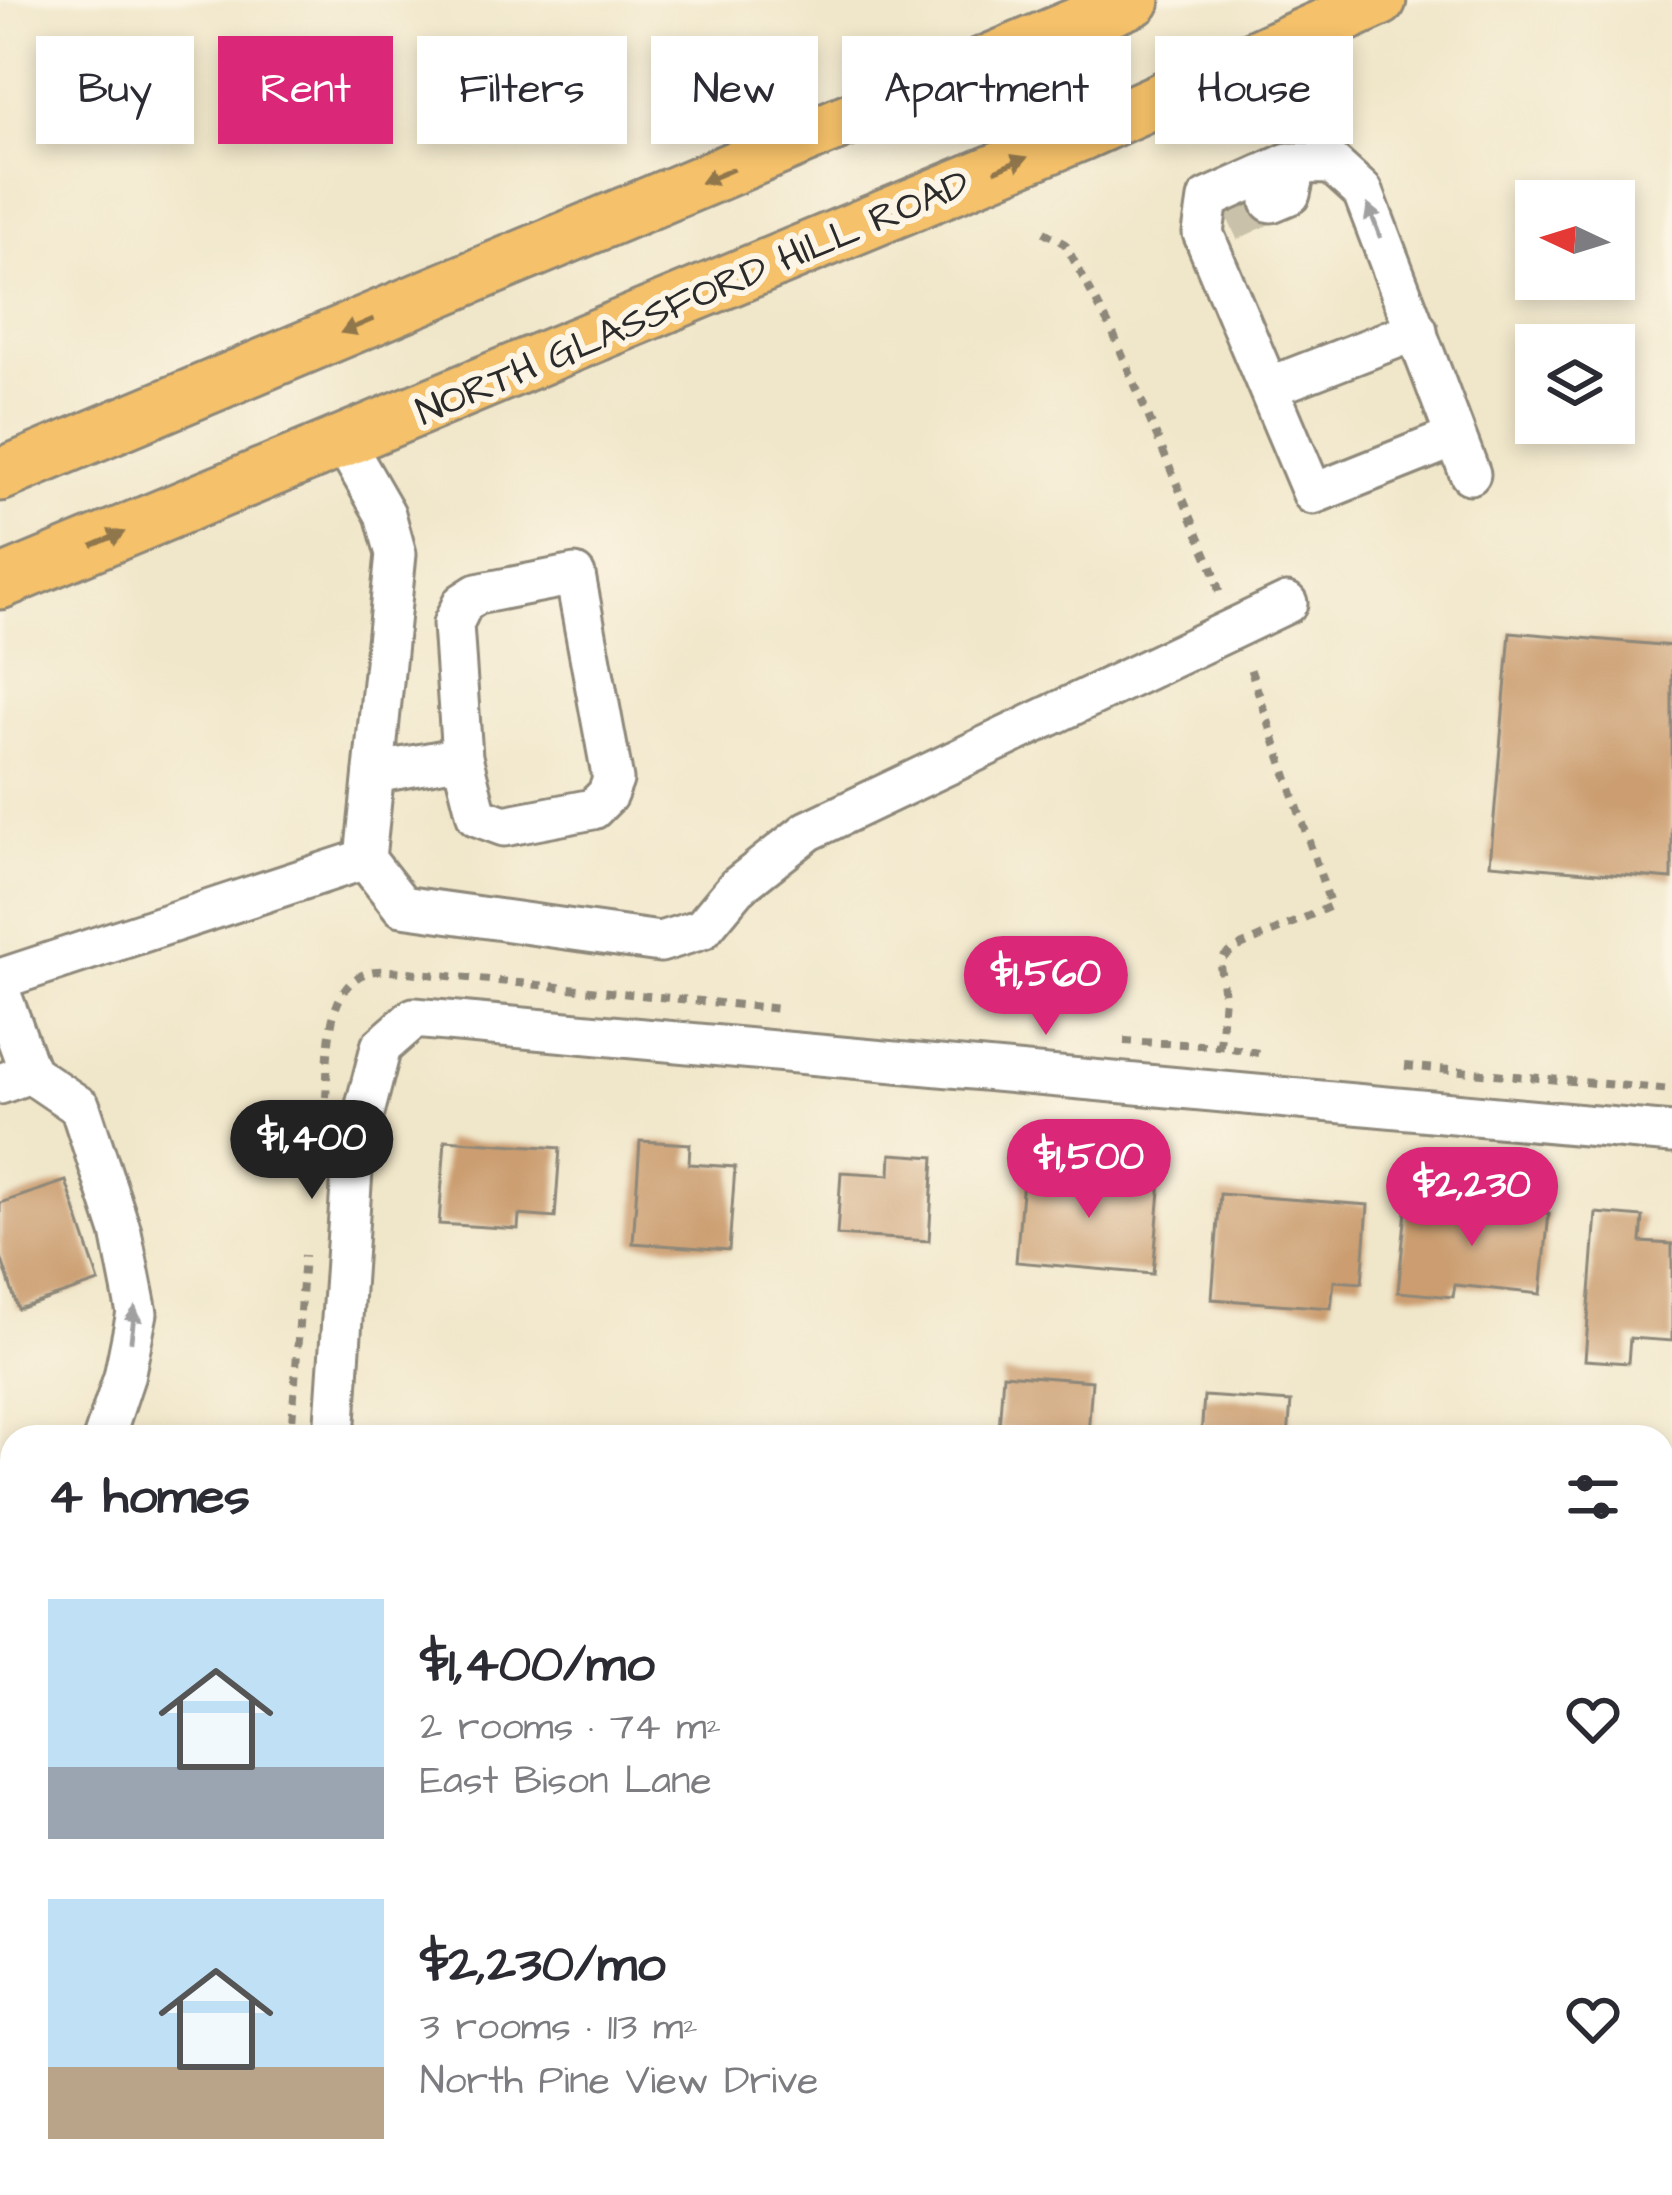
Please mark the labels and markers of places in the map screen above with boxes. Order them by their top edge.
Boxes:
pin: $1,560 [948,936,1144,1038]
pin: $1,400 [214,1100,410,1202]
pin: $1,500 [991,1119,1187,1221]
pin: $2,230 [1374,1147,1570,1249]

